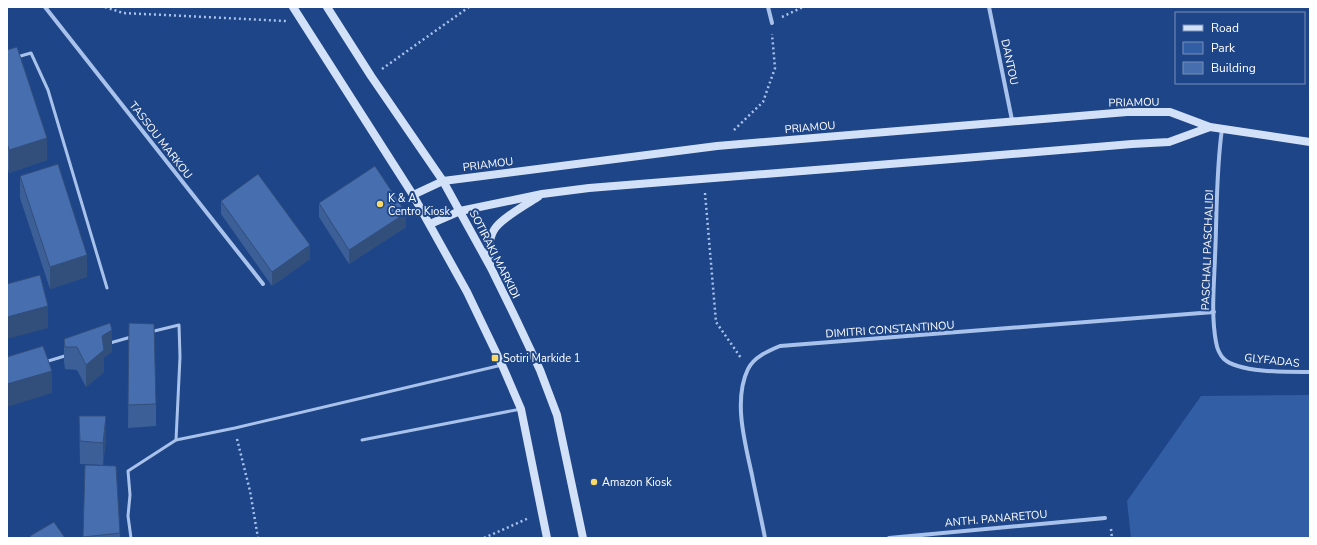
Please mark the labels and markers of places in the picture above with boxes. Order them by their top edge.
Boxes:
place label: K & A Centro Kiosk [388,191,451,219]
marker: K & A Centro Kiosk [375,199,385,209]
place label: Sotiri Markide 1 [503,351,580,366]
marker: Sotiri Markide 1 [490,353,500,363]
place label: Amazon Kiosk [602,475,672,490]
marker: Amazon Kiosk [589,477,599,487]

